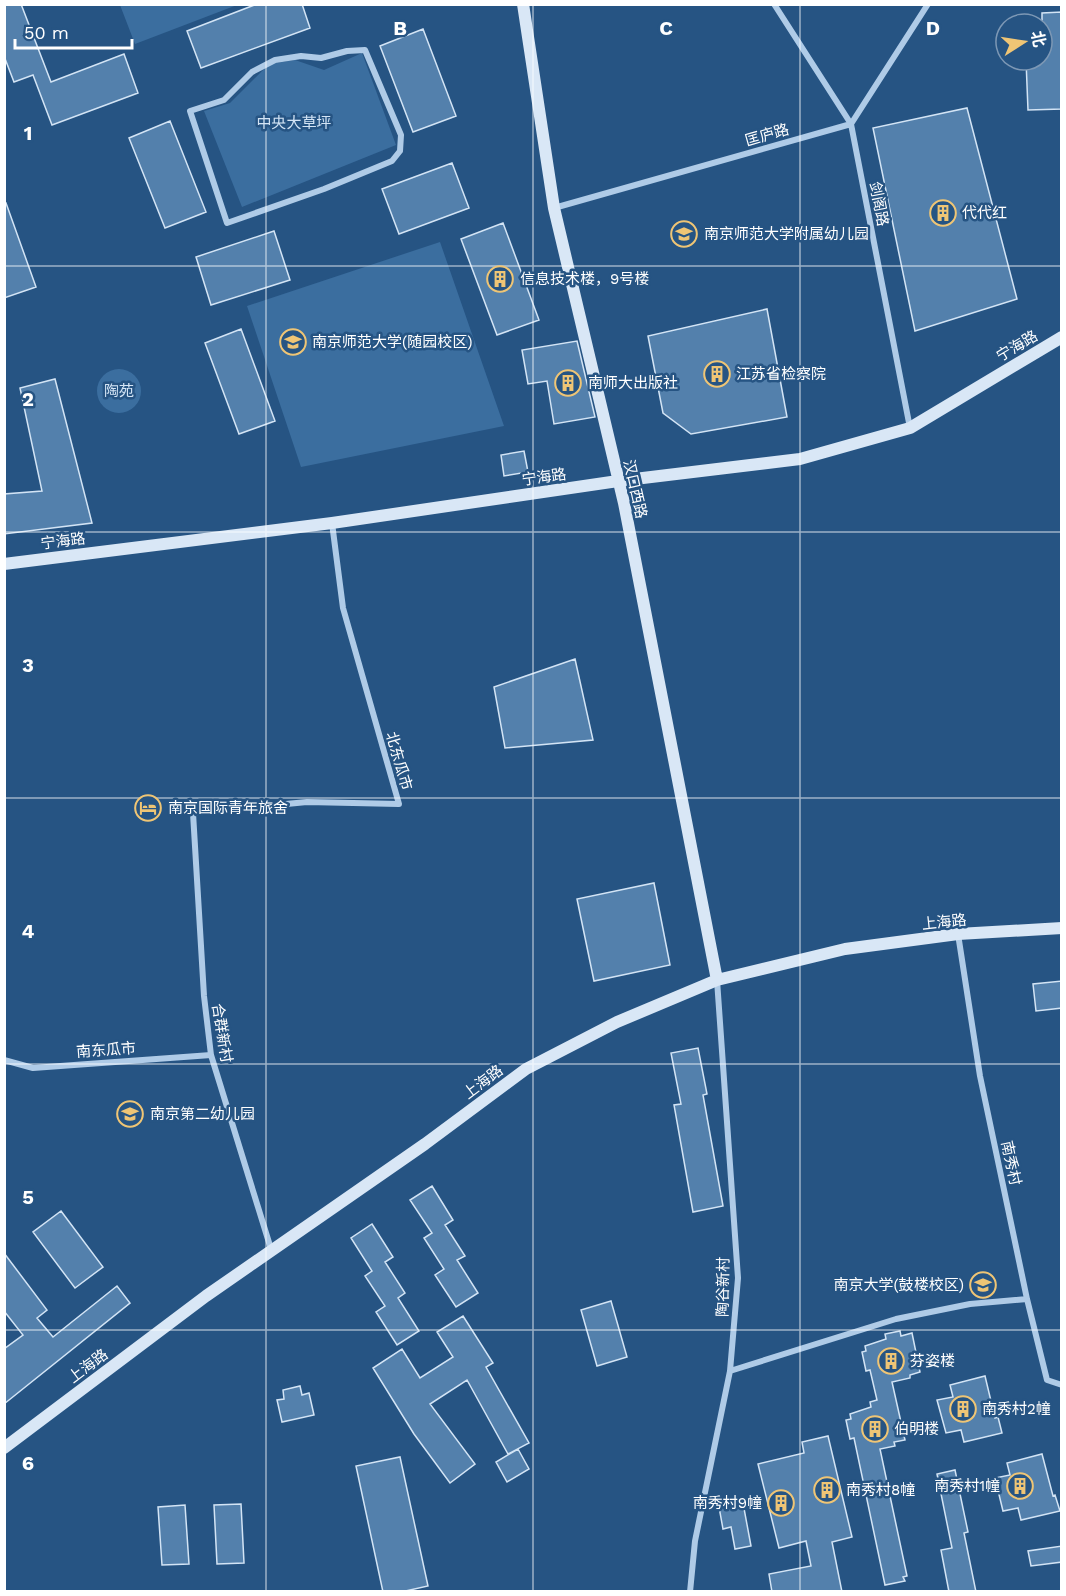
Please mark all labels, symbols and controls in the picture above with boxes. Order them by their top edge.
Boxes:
scale bar [15,12,132,50]
north arrow [994,12,1054,72]
text: B [393,16,407,40]
text: C [659,16,673,40]
text: D [926,16,940,40]
text: 50 m [24,22,69,43]
text: 北 [1027,29,1049,49]
park label: 中央大草坪 [256,114,332,132]
street label: 匡庐路 [743,120,791,150]
text: 1 [24,121,32,145]
street label: 剑阁路 [866,180,892,228]
building icon: 代代红 [928,198,958,228]
place label: 代代红 [962,204,1007,222]
school or university icon: 南京师范大学附属幼儿园 [669,219,699,249]
place label: 南京师范大学附属幼儿园 [704,225,869,243]
building icon: 信息技术楼，9号楼 [485,264,515,294]
place label: 信息技术楼，9号楼 [520,270,649,288]
school or university icon: 南京师范大学(随园校区) [278,327,308,357]
street label: 宁海路 [993,327,1041,365]
place label: 南京师范大学(随园校区) [312,333,473,351]
building icon: 江苏省检察院 [702,359,732,389]
place label: 江苏省检察院 [736,365,826,383]
building icon: 南师大出版社 [553,368,583,398]
place label: 南师大出版社 [588,374,678,392]
park label: 陶苑 [104,382,134,400]
text: 2 [22,387,34,411]
street label: 汉口西路 [619,458,651,520]
street label: 宁海路 [520,465,568,489]
street label: 宁海路 [40,529,86,553]
text: 3 [22,653,34,677]
street label: 北东瓜市 [382,730,416,792]
hotel icon: 南京国际青年旅舍 [133,793,163,823]
place label: 南京国际青年旅舍 [168,799,288,817]
street label: 上海路 [921,911,967,933]
text: 4 [22,919,35,943]
street label: 合群新村 [208,1002,236,1064]
street label: 南东瓜市 [75,1039,137,1061]
street label: 上海路 [460,1061,506,1103]
school or university icon: 南京第二幼儿园 [115,1099,145,1129]
place label: 南京第二幼儿园 [150,1105,255,1123]
street label: 南秀村 [998,1139,1024,1187]
text: 5 [22,1185,34,1209]
street label: 陶谷新村 [713,1257,733,1317]
school or university icon: 南京大学(鼓楼校区) [968,1270,998,1300]
place label: 南京大学(鼓楼校区) [833,1276,964,1294]
street label: 上海路 [65,1345,111,1387]
building icon: 芬姿楼 [876,1346,906,1376]
place label: 芬姿楼 [910,1352,955,1370]
building icon: 南秀村2幢 [948,1394,978,1424]
place label: 南秀村2幢 [982,1400,1051,1418]
building icon: 伯明楼 [860,1414,890,1444]
place label: 伯明楼 [894,1420,939,1438]
text: 6 [22,1451,34,1475]
building icon: 南秀村1幢 [1005,1471,1035,1501]
building icon: 南秀村8幢 [812,1475,842,1505]
place label: 南秀村1幢 [934,1477,1000,1495]
place label: 南秀村8幢 [846,1481,915,1499]
building icon: 南秀村9幢 [766,1488,796,1518]
place label: 南秀村9幢 [693,1494,762,1512]

